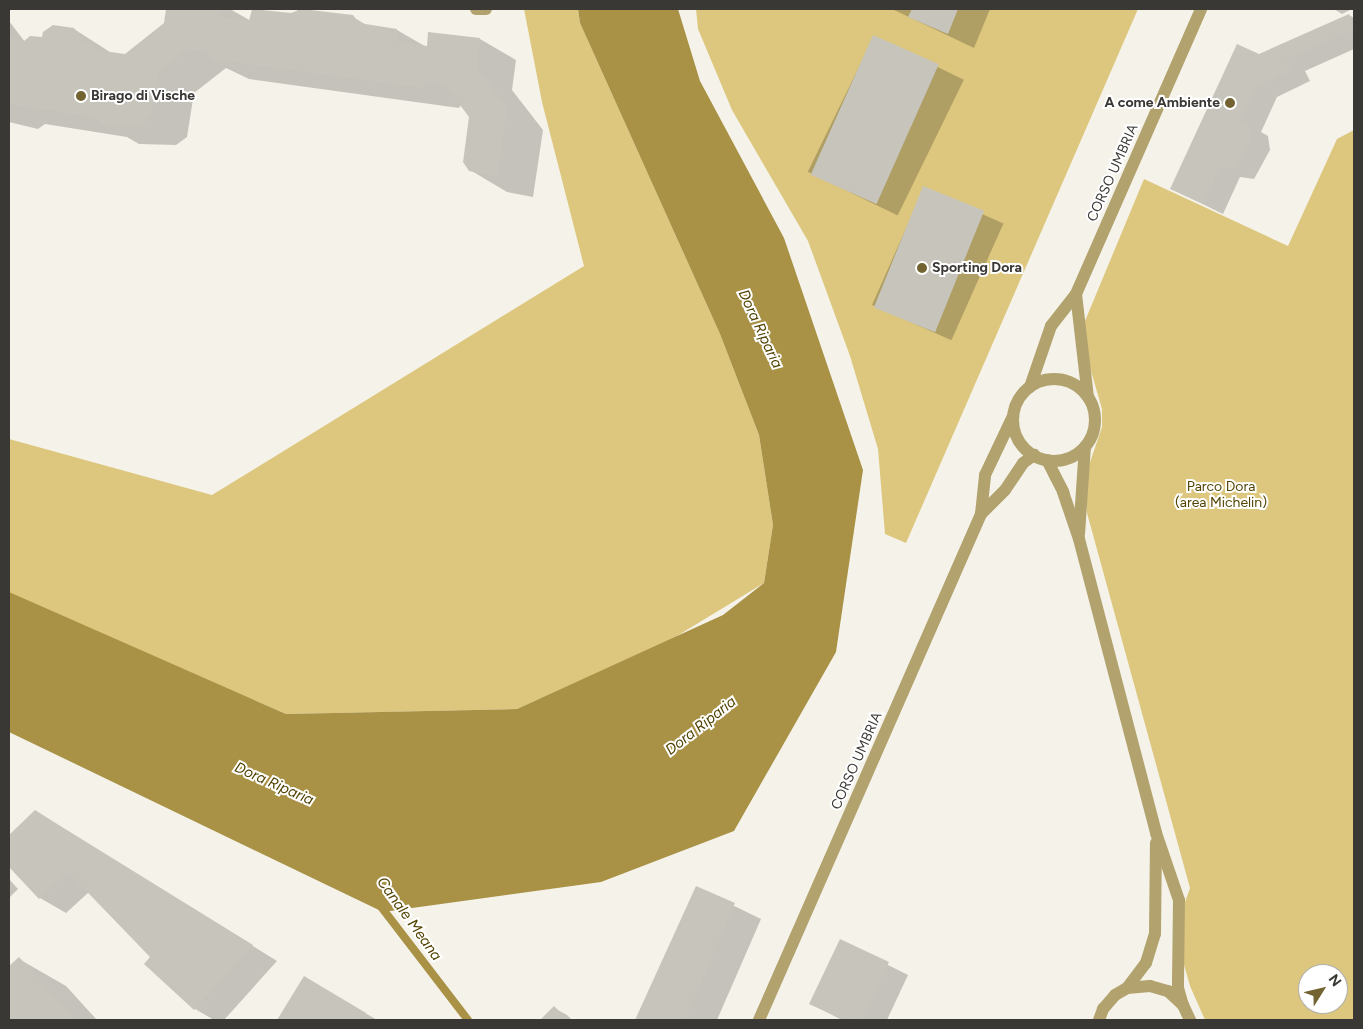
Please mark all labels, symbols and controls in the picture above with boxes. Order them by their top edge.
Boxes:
place label: Birago di Vische [91,88,195,104]
marker: Birago di Vische [75,90,87,102]
place label: A come Ambiente [1104,95,1220,111]
marker: A come Ambiente [1224,97,1236,109]
street label: CORSO UMBRIA [1084,122,1142,224]
place label: Sporting Dora [932,260,1022,276]
marker: Sporting Dora [916,262,928,274]
water label: Dora Riparia [734,287,786,371]
park label: Parco Dora (area Michelin) [1175,479,1267,512]
water label: Dora Riparia [662,693,740,759]
street label: CORSO UMBRIA [828,710,886,812]
water label: Dora Riparia [232,759,316,809]
water label: Canale Meana [373,874,445,964]
north arrow [1298,964,1348,1014]
text: N [1325,971,1345,990]

